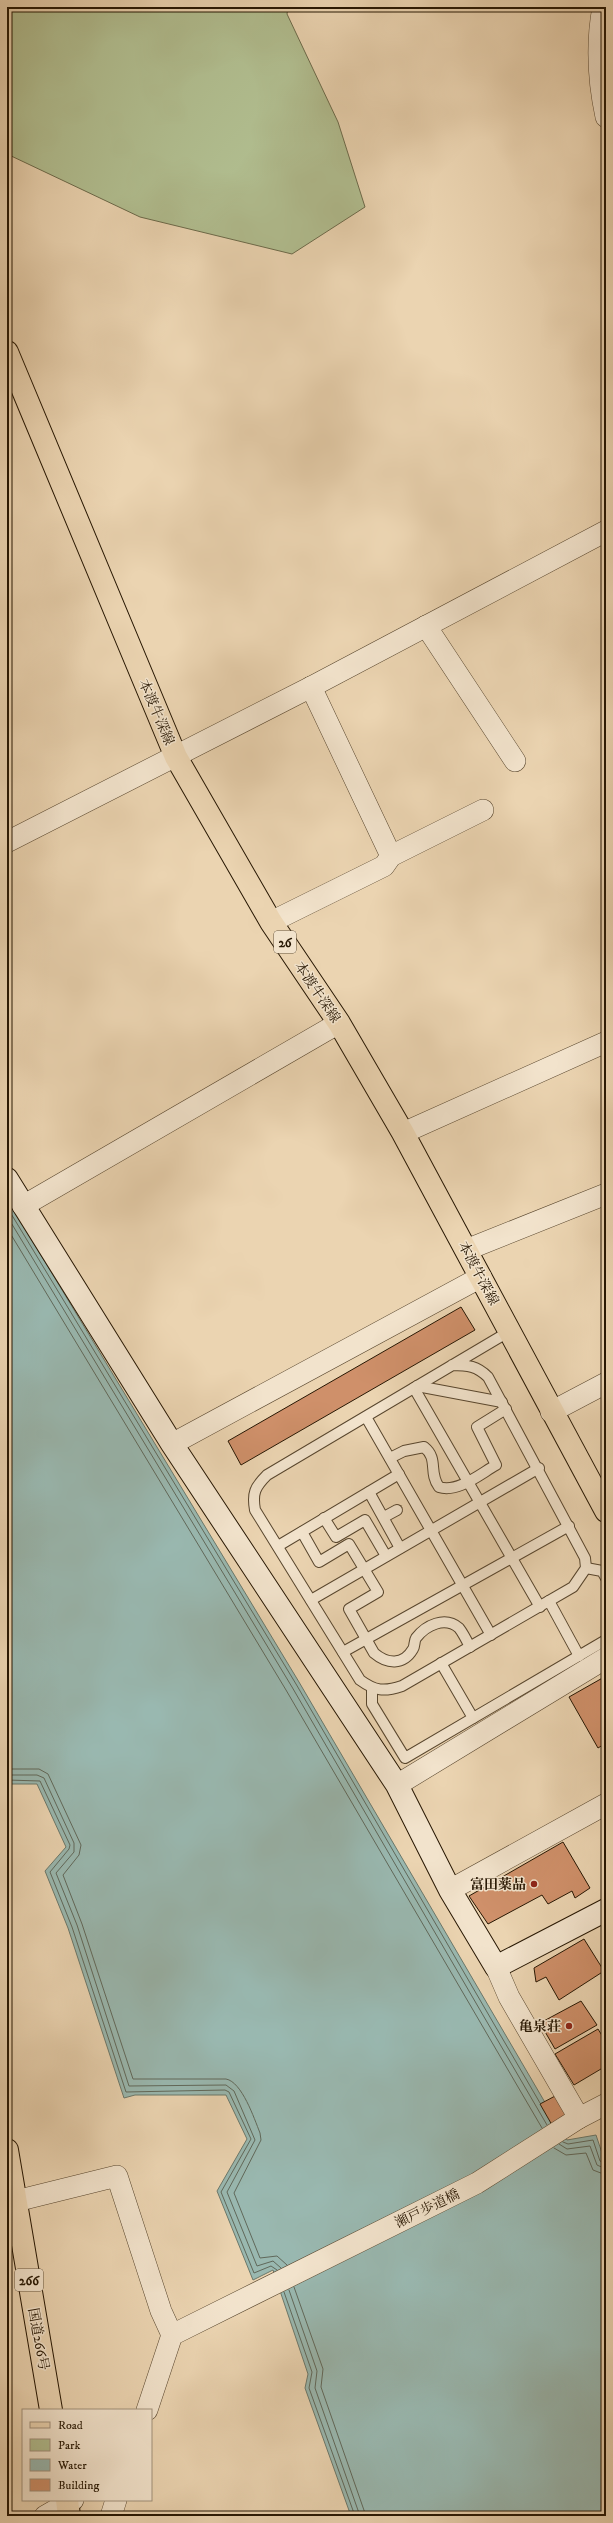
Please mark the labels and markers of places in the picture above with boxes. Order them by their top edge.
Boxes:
place label: 富田薬品 [470,1876,526,1894]
marker: 富田薬品 [529,1879,539,1889]
place label: 亀泉荘 [519,2018,561,2036]
marker: 亀泉荘 [564,2021,574,2031]

